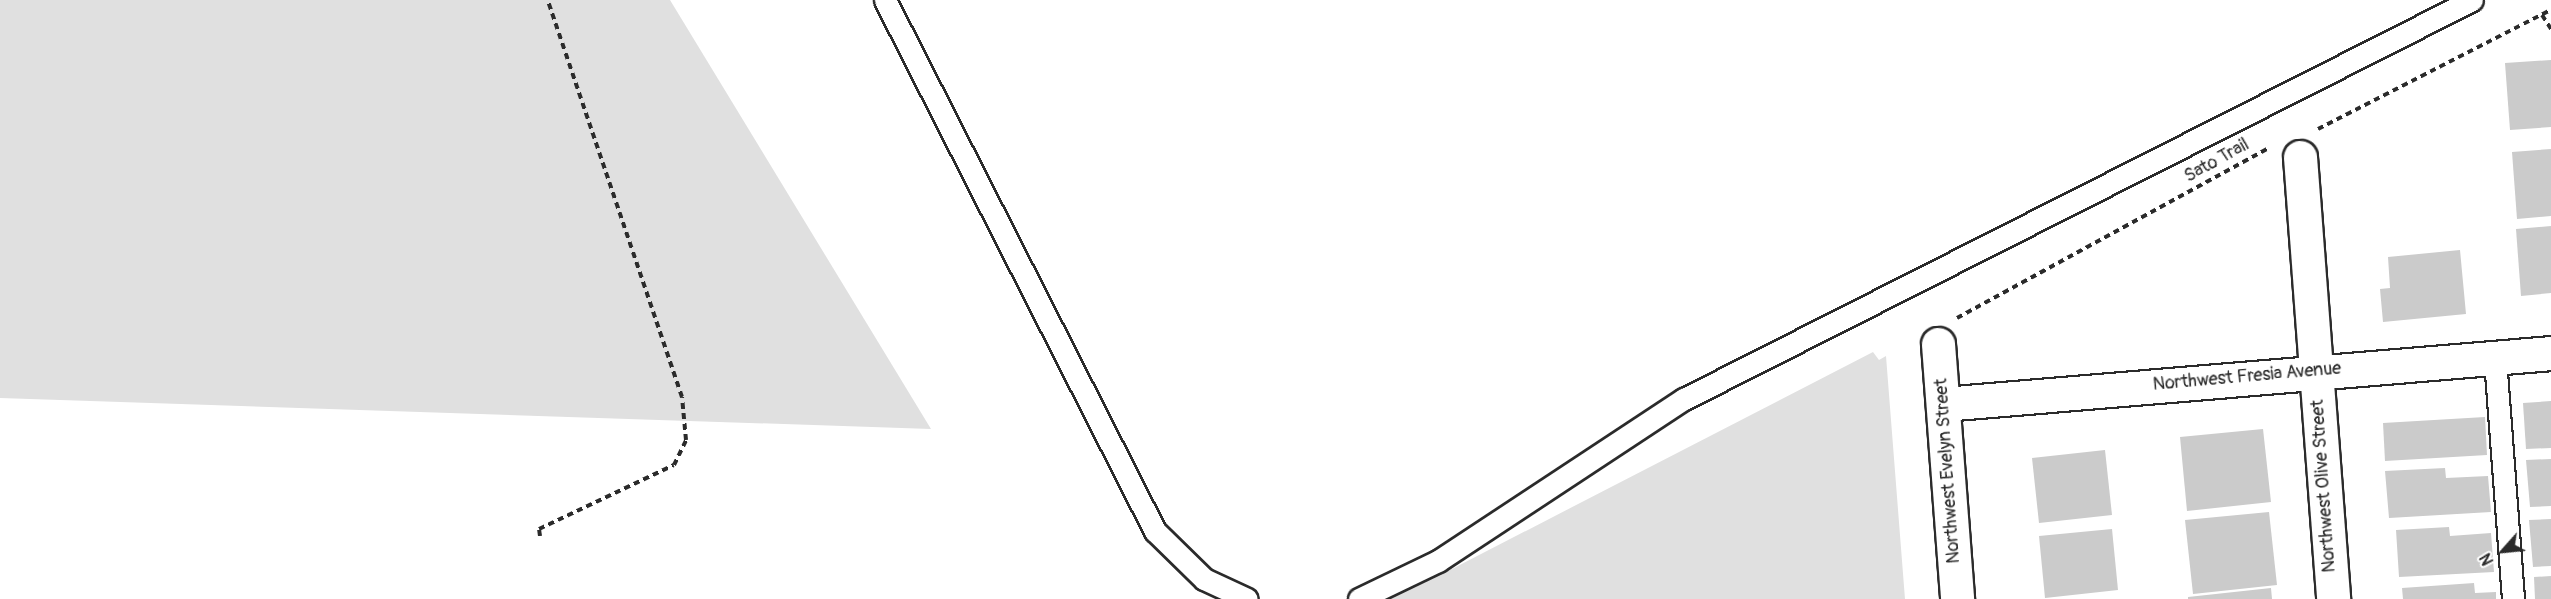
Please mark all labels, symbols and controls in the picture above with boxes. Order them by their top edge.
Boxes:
street label: Sato Trail [2181,134,2253,188]
street label: Northwest Fresia Avenue [2152,358,2342,396]
street label: Northwest Evelyn Street [1931,378,1965,564]
street label: Northwest Olive Street [2307,399,2341,573]
north arrow [2473,521,2533,581]
text: N [2476,550,2498,569]

